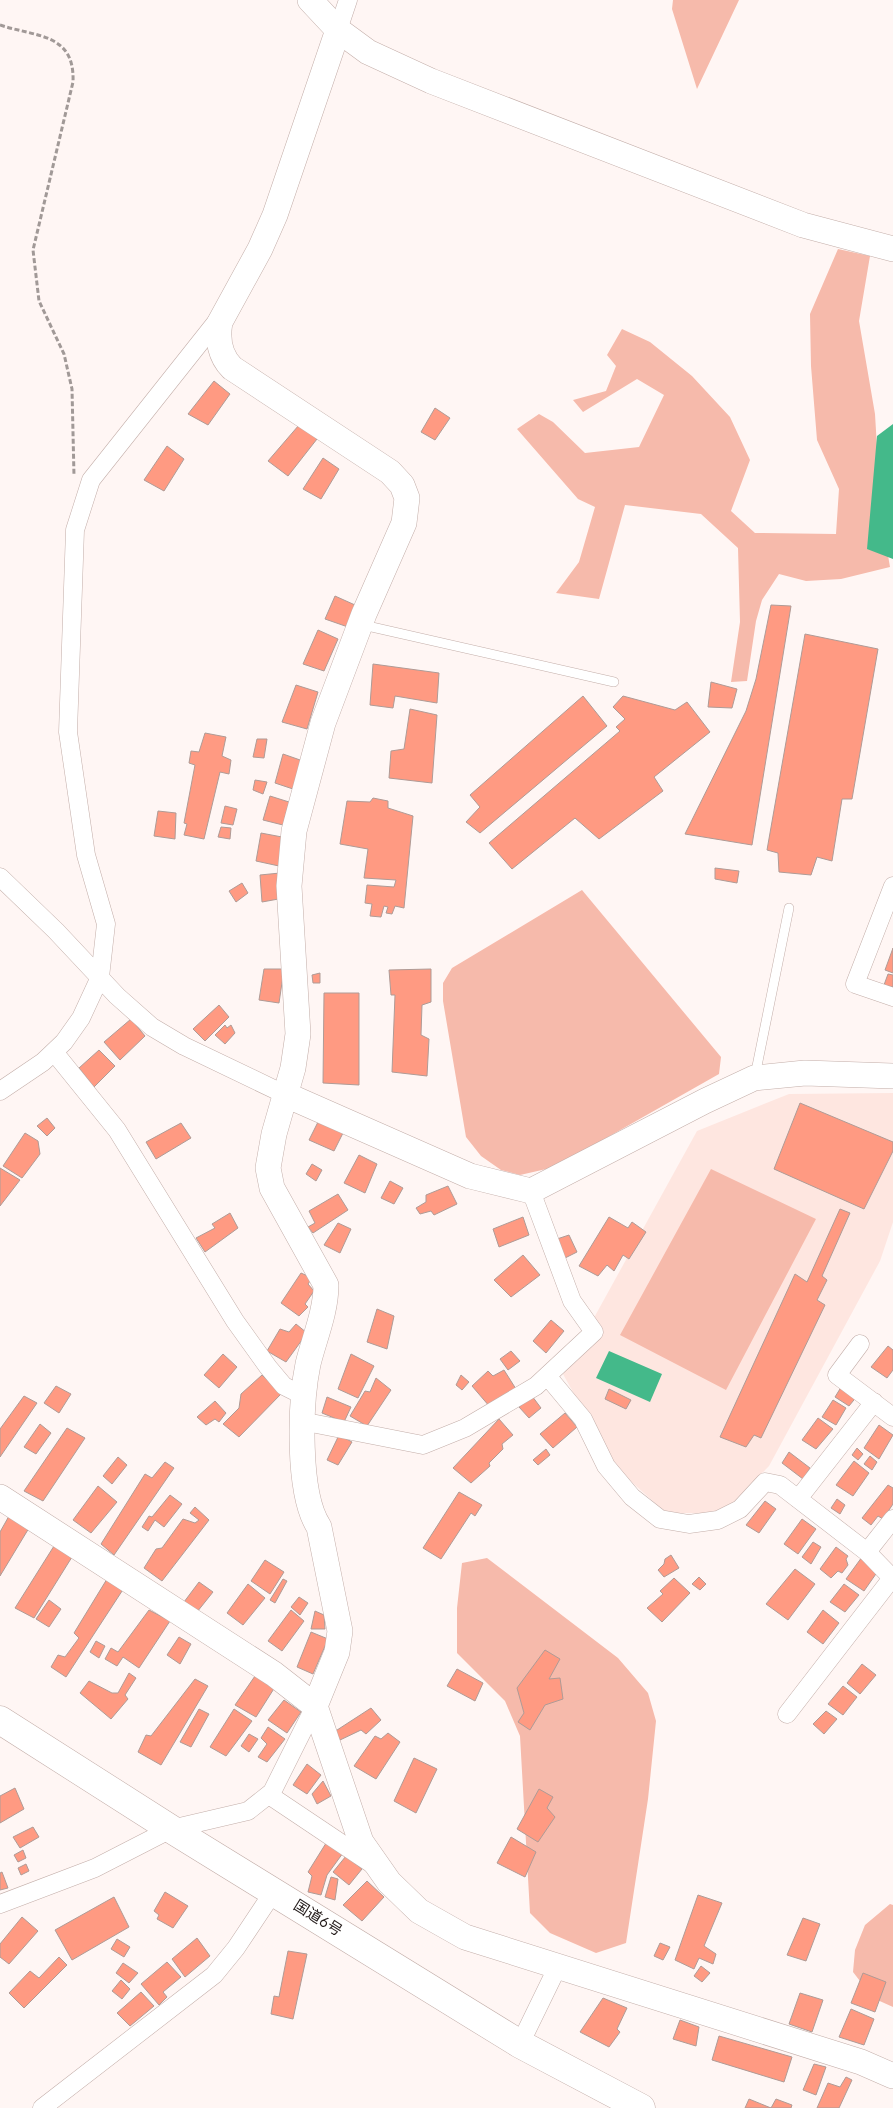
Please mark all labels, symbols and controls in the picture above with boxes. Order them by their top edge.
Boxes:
street label: 国道6号 [289,1894,347,1942]

